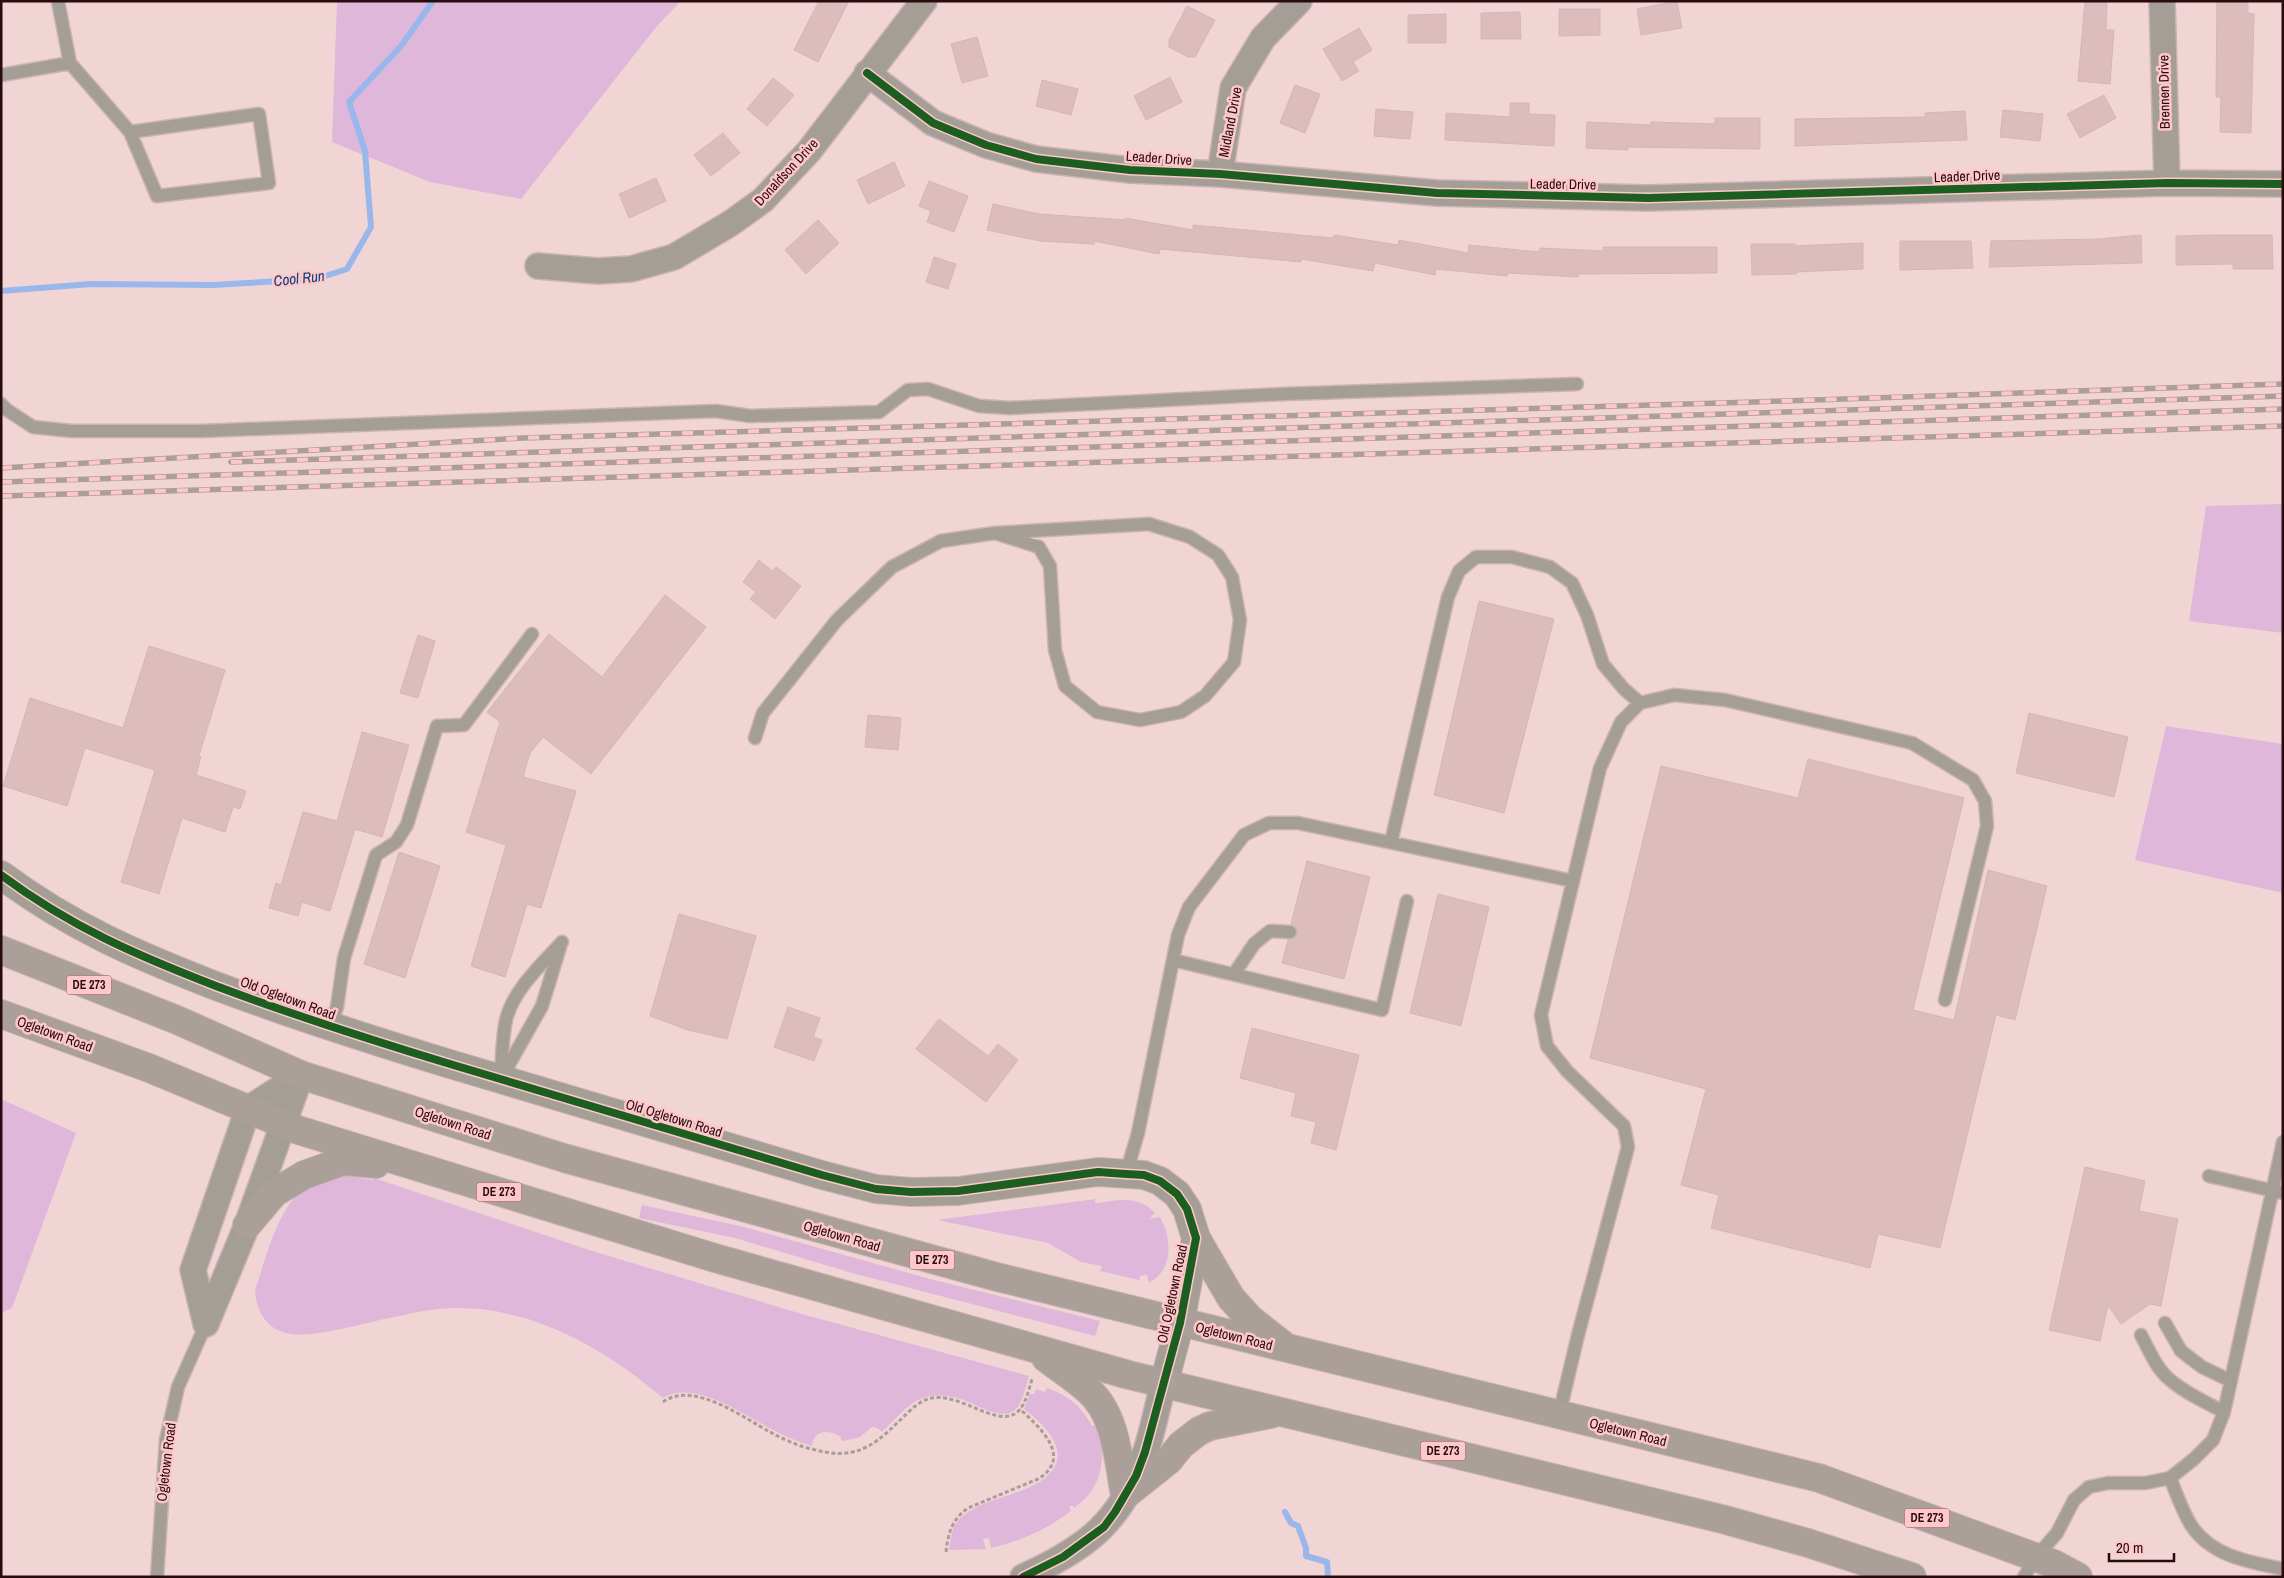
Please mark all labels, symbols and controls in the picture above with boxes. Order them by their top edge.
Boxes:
street label: Brennen Drive [2154,55,2174,129]
street label: Midland Drive [1214,85,1246,159]
street label: Donaldson Drive [750,135,822,209]
street label: Leader Drive [1125,147,1193,169]
street label: Leader Drive [1934,166,2000,186]
street label: Leader Drive [1530,174,1596,194]
water label: Cool Run [272,265,326,291]
street label: Old Ogletown Road [238,972,338,1024]
road number: DE 273 [66,976,112,994]
street label: Ogletown Road [15,1012,95,1056]
street label: Old Ogletown Road [623,1095,725,1141]
street label: Ogletown Road [413,1102,493,1144]
road number: DE 273 [476,1182,522,1202]
street label: Ogletown Road [801,1216,883,1256]
street label: Old Ogletown Road [1153,1243,1191,1345]
road number: DE 273 [910,1250,954,1270]
street label: Ogletown Road [1193,1318,1275,1354]
street label: Ogletown Road [1587,1414,1669,1450]
street label: Ogletown Road [152,1422,180,1502]
road number: DE 273 [1420,1442,1466,1460]
road number: DE 273 [1904,1509,1950,1528]
scale bar [2109,1530,2174,1562]
text: 20 m [2116,1537,2143,1558]

